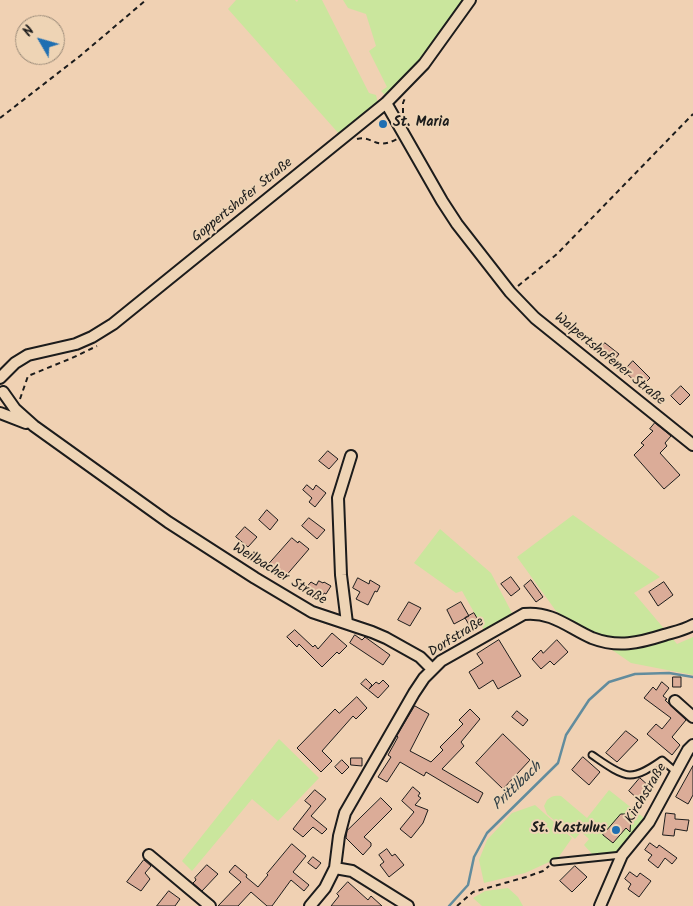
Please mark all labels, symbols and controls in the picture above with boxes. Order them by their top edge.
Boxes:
north arrow [15,15,65,65]
text: N [18,21,40,42]
place label: St. Maria [393,116,449,132]
marker: St. Maria [377,118,389,130]
street label: Goppertshofer Straße [189,155,297,247]
street label: Walpertshofener Straße [550,310,668,410]
street label: Weilbacher Straße [229,540,329,610]
street label: Dorfstraße [426,614,488,662]
water label: Prittlbach [490,759,546,815]
street label: Kirchstraße [623,761,671,827]
place label: St. Kastulus [531,822,606,838]
marker: St. Kastulus [610,824,622,836]

